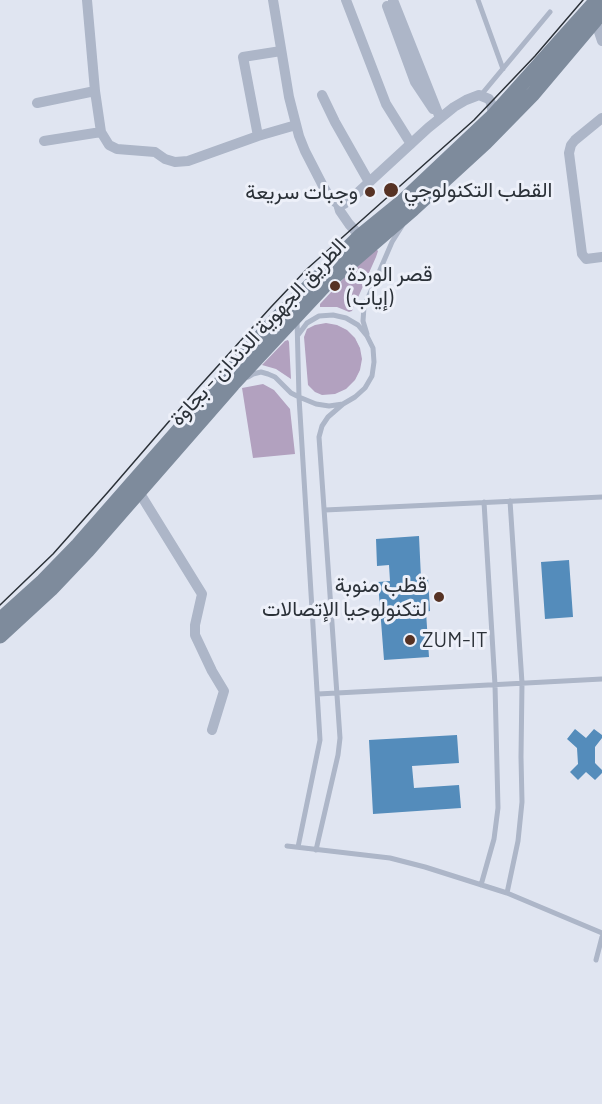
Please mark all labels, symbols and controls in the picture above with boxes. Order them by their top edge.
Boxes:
place label: القطب التكنولوجي [404,177,552,203]
place label: وجبات سريعة [245,179,358,205]
marker: القطب التكنولوجي [382,181,400,199]
marker: وجبات سريعة [363,185,377,199]
street label: الطريق الجهوية الدندان - بجاوة [165,233,351,431]
place label: قصر الوردة (إياب) [347,261,433,311]
marker: قصر الوردة (إياب) [328,279,342,293]
place label: قطب منوبة لتكنولوجيا الإتصالات [262,572,427,622]
marker: قطب منوبة لتكنولوجيا الإتصالات [432,590,446,604]
place label: ZUM-IT [422,627,488,653]
marker: ZUM-IT [403,633,417,647]

